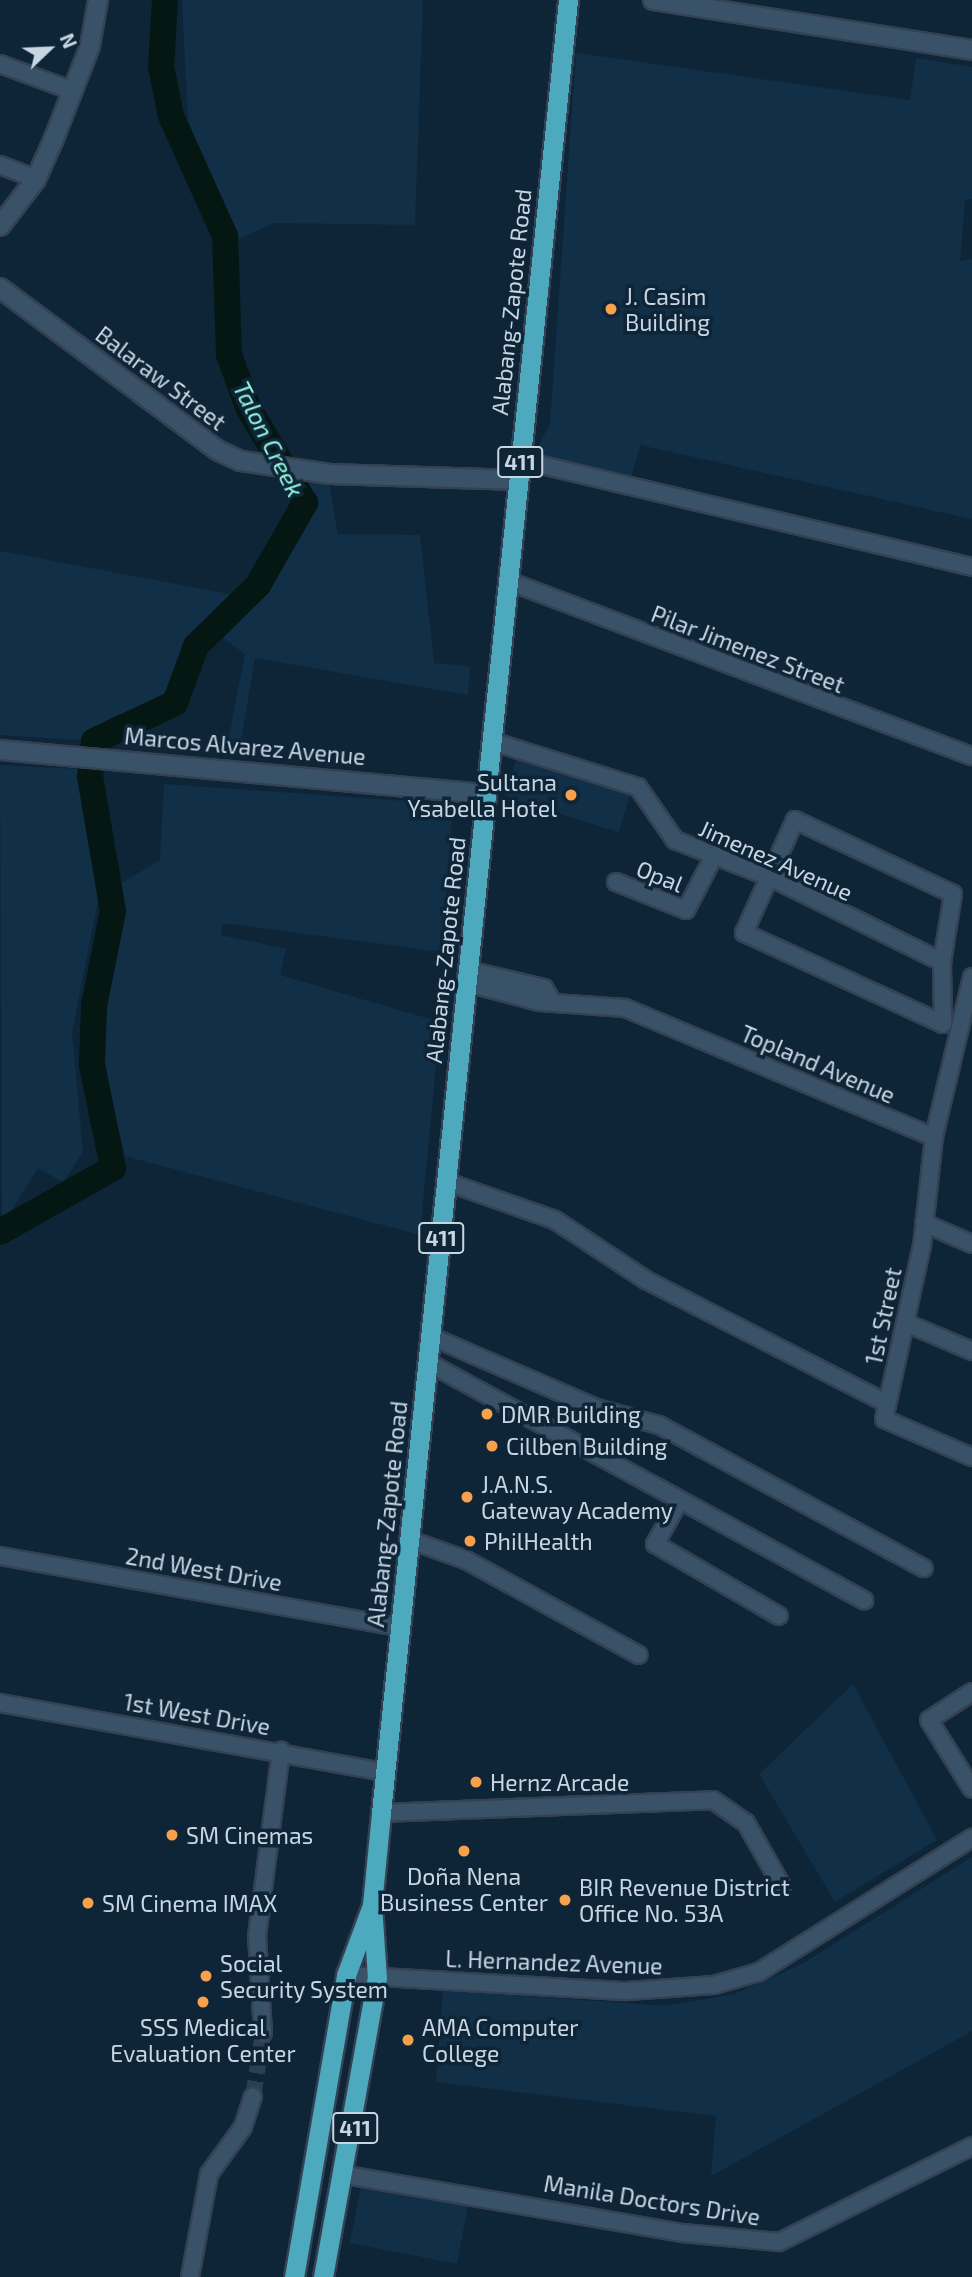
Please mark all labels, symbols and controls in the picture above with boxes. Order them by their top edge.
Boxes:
north arrow [14,14,84,84]
text: N [56,30,82,51]
street label: Alabang-Zapote Road [485,188,537,416]
place label: J. Casim Building [625,282,710,336]
marker: J. Casim Building [603,301,619,317]
street label: Balaraw Street [90,320,232,436]
water label: Talon Creek [228,376,310,502]
road number: 411 [496,444,544,480]
street label: Pilar Jimenez Street [647,599,849,699]
street label: Marcos Alvarez Avenue [123,722,367,770]
place label: Sultana Ysabella Hotel [408,768,557,822]
marker: Sultana Ysabella Hotel [563,787,579,803]
street label: Jimenez Avenue [695,814,857,906]
street label: Alabang-Zapote Road [419,836,471,1064]
street label: Opal [633,854,687,898]
street label: Topland Avenue [736,1019,900,1109]
road number: 411 [416,1220,466,1256]
street label: 1st Street [859,1265,907,1367]
street label: Alabang-Zapote Road [361,1400,413,1628]
place label: DMR Building [501,1400,641,1428]
marker: DMR Building [479,1406,495,1422]
place label: Cillben Building [506,1432,667,1460]
marker: Cillben Building [484,1438,500,1454]
place label: J.A.N.S. Gateway Academy [481,1470,674,1524]
marker: J.A.N.S. Gateway Academy [459,1489,475,1505]
place label: PhilHealth [484,1527,593,1555]
marker: PhilHealth [462,1533,478,1549]
street label: 2nd West Drive [124,1542,284,1596]
street label: 1st West Drive [121,1688,273,1740]
place label: Hernz Arcade [490,1768,630,1796]
marker: Hernz Arcade [468,1774,484,1790]
place label: SM Cinemas [186,1821,313,1849]
marker: SM Cinemas [164,1827,180,1843]
marker: Doña Nena Business Center [456,1843,472,1859]
place label: Doña Nena Business Center [380,1862,548,1916]
place label: BIR Revenue District Office No. 53A [579,1873,790,1927]
place label: SM Cinema IMAX [102,1889,277,1917]
marker: BIR Revenue District Office No. 53A [557,1892,573,1908]
marker: SM Cinema IMAX [80,1895,96,1911]
street label: L. Hernandez Avenue [445,1944,663,1980]
place label: Social Security System [220,1949,388,2003]
marker: Social Security System [198,1968,214,1984]
marker: SSS Medical Evaluation Center [195,1994,211,2010]
place label: SSS Medical Evaluation Center [110,2013,296,2067]
place label: AMA Computer College [422,2013,579,2067]
marker: AMA Computer College [400,2032,416,2048]
road number: 411 [330,2110,380,2146]
street label: Manila Doctors Drive [542,2169,762,2231]

